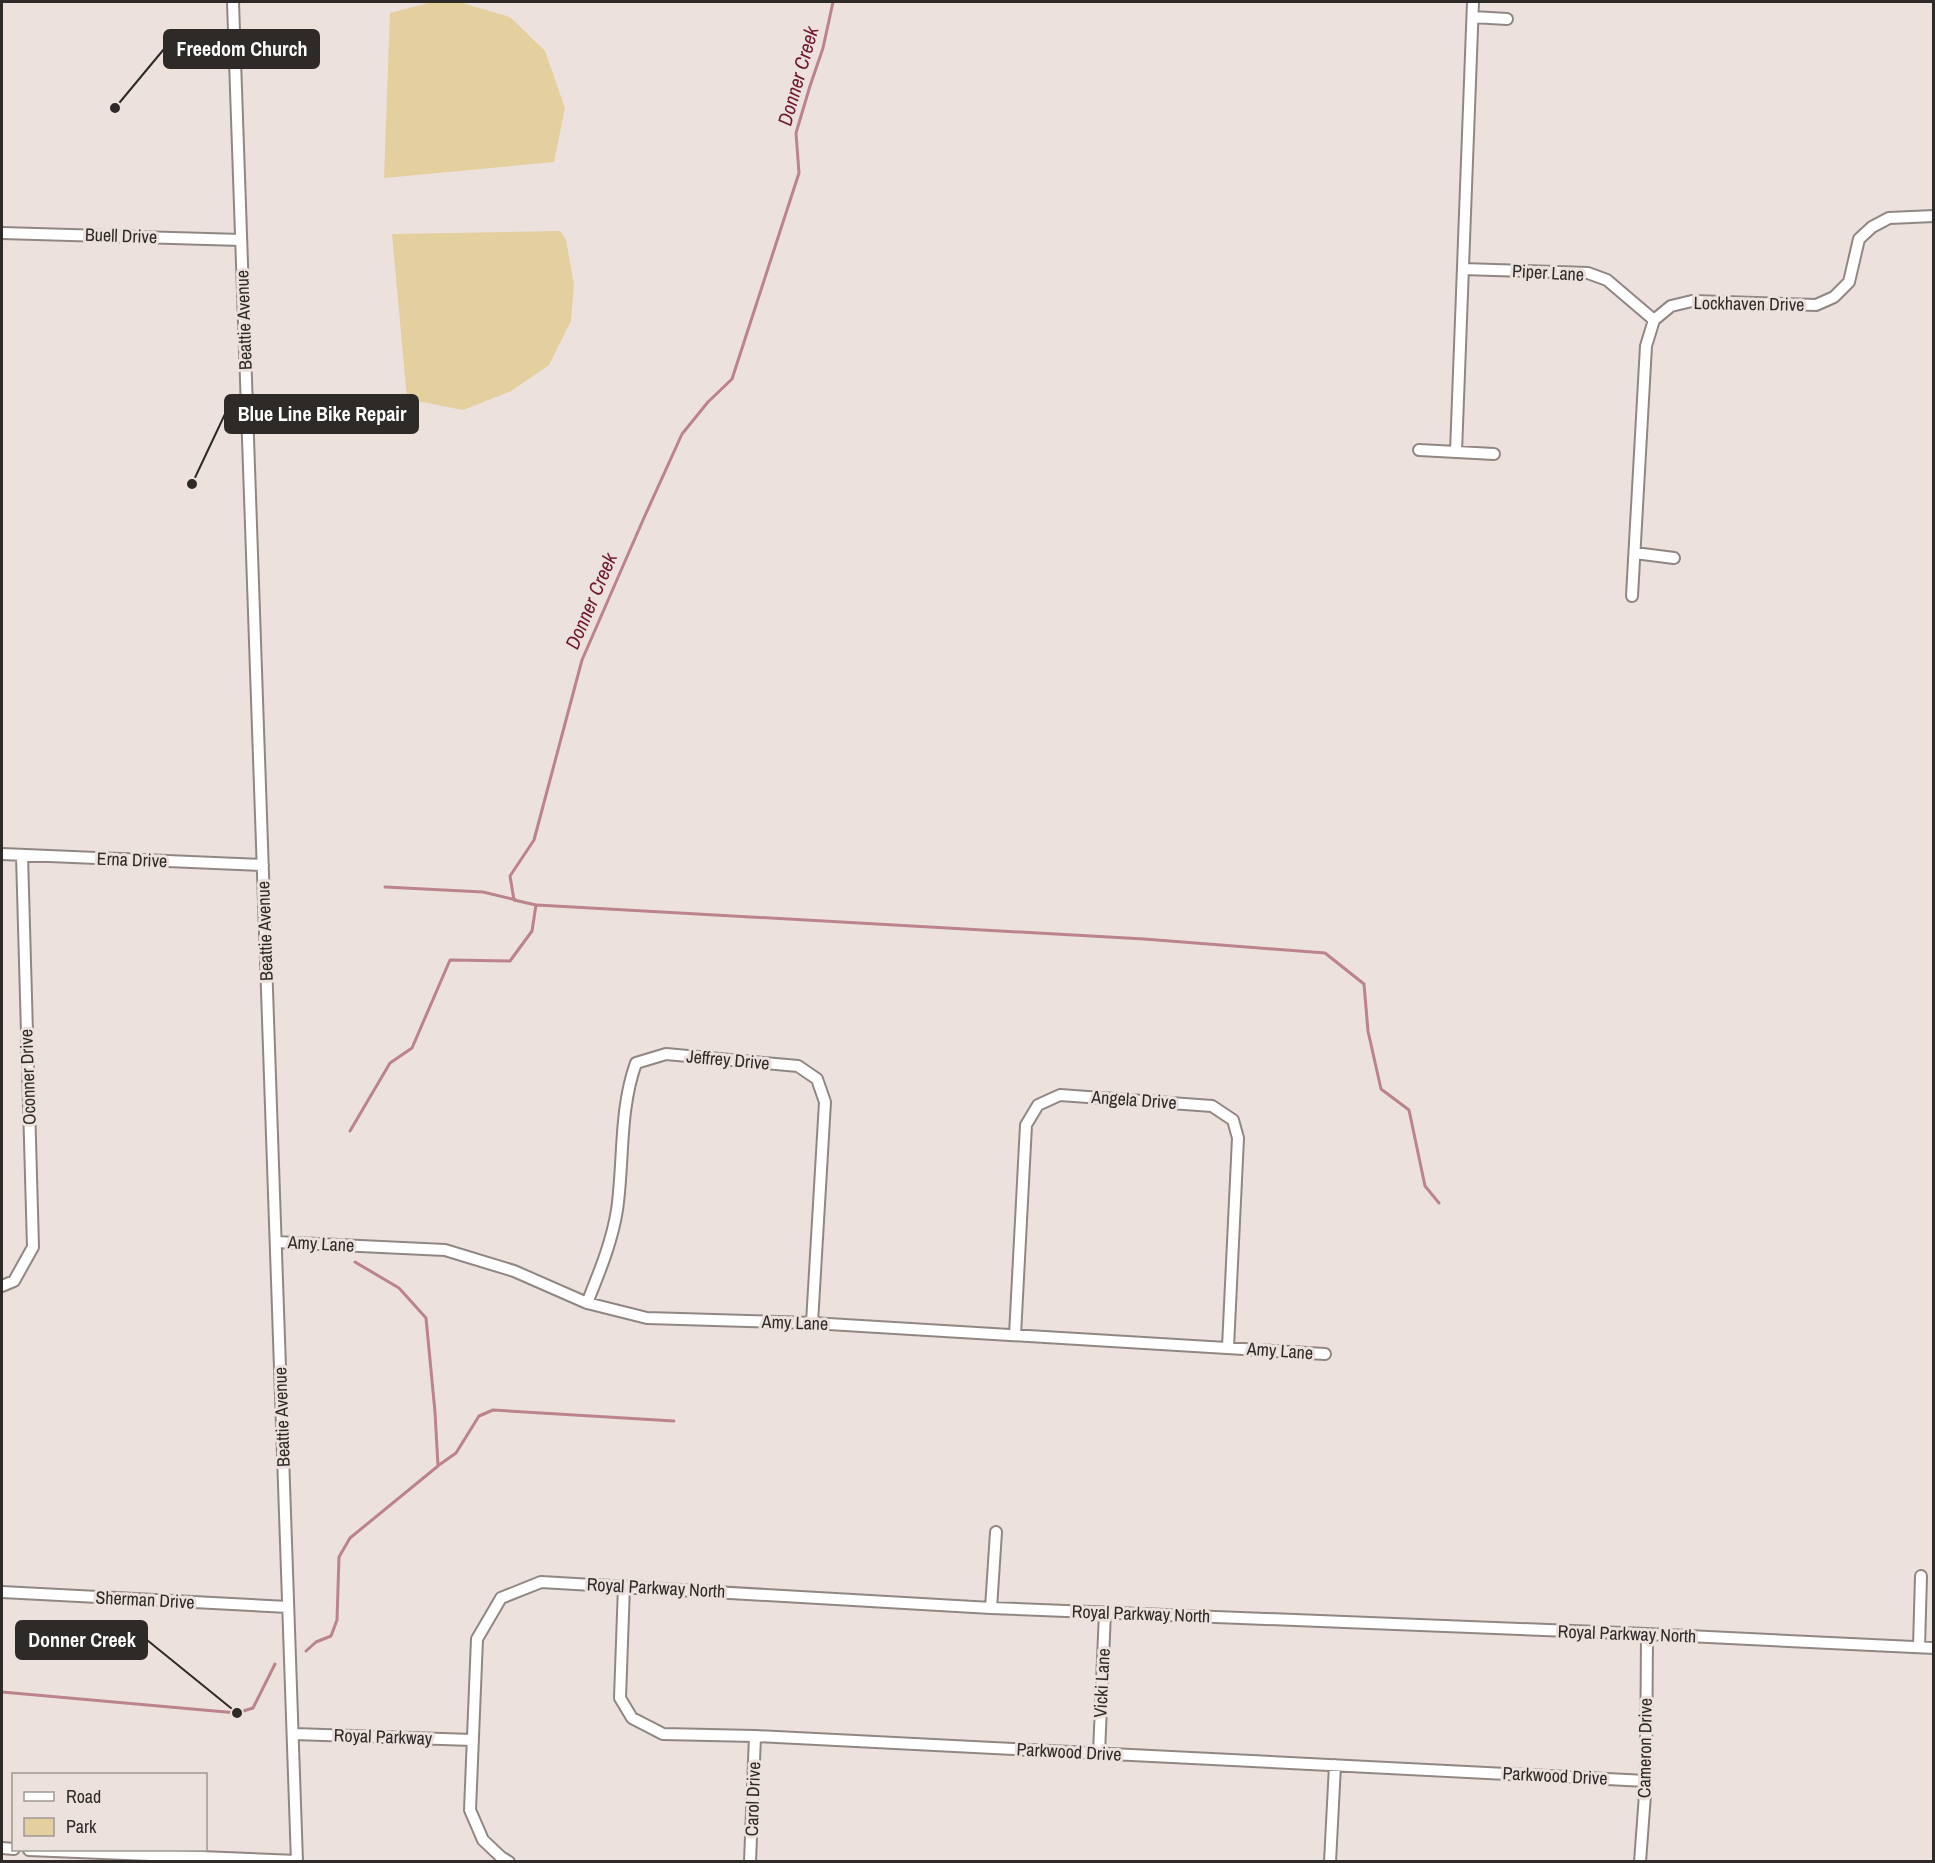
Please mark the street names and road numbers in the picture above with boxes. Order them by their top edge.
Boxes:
street label: Buell Drive [85,222,158,249]
street label: Piper Lane [1511,258,1585,287]
street label: Beattie Avenue [229,270,258,370]
street label: Lockhaven Drive [1693,290,1805,317]
street label: Erna Drive [96,846,168,873]
street label: Beattie Avenue [250,881,279,981]
street label: Oconner Drive [13,1029,42,1125]
street label: Jeffrey Drive [685,1043,771,1076]
street label: Angela Drive [1090,1084,1177,1115]
street label: Amy Lane [286,1229,355,1258]
street label: Amy Lane [760,1309,829,1336]
street label: Amy Lane [1245,1336,1314,1365]
street label: Beattie Avenue [267,1367,296,1467]
street label: Royal Parkway North [586,1571,726,1604]
street label: Sherman Drive [95,1584,195,1615]
street label: Royal Parkway North [1071,1599,1211,1628]
street label: Royal Parkway North [1557,1619,1697,1648]
street label: Vicki Lane [1087,1648,1116,1718]
street label: Cameron Drive [1631,1698,1658,1798]
street label: Royal Parkway [333,1722,433,1751]
street label: Parkwood Drive [1016,1736,1122,1767]
street label: Parkwood Drive [1502,1760,1608,1791]
street label: Carol Drive [739,1761,766,1837]

